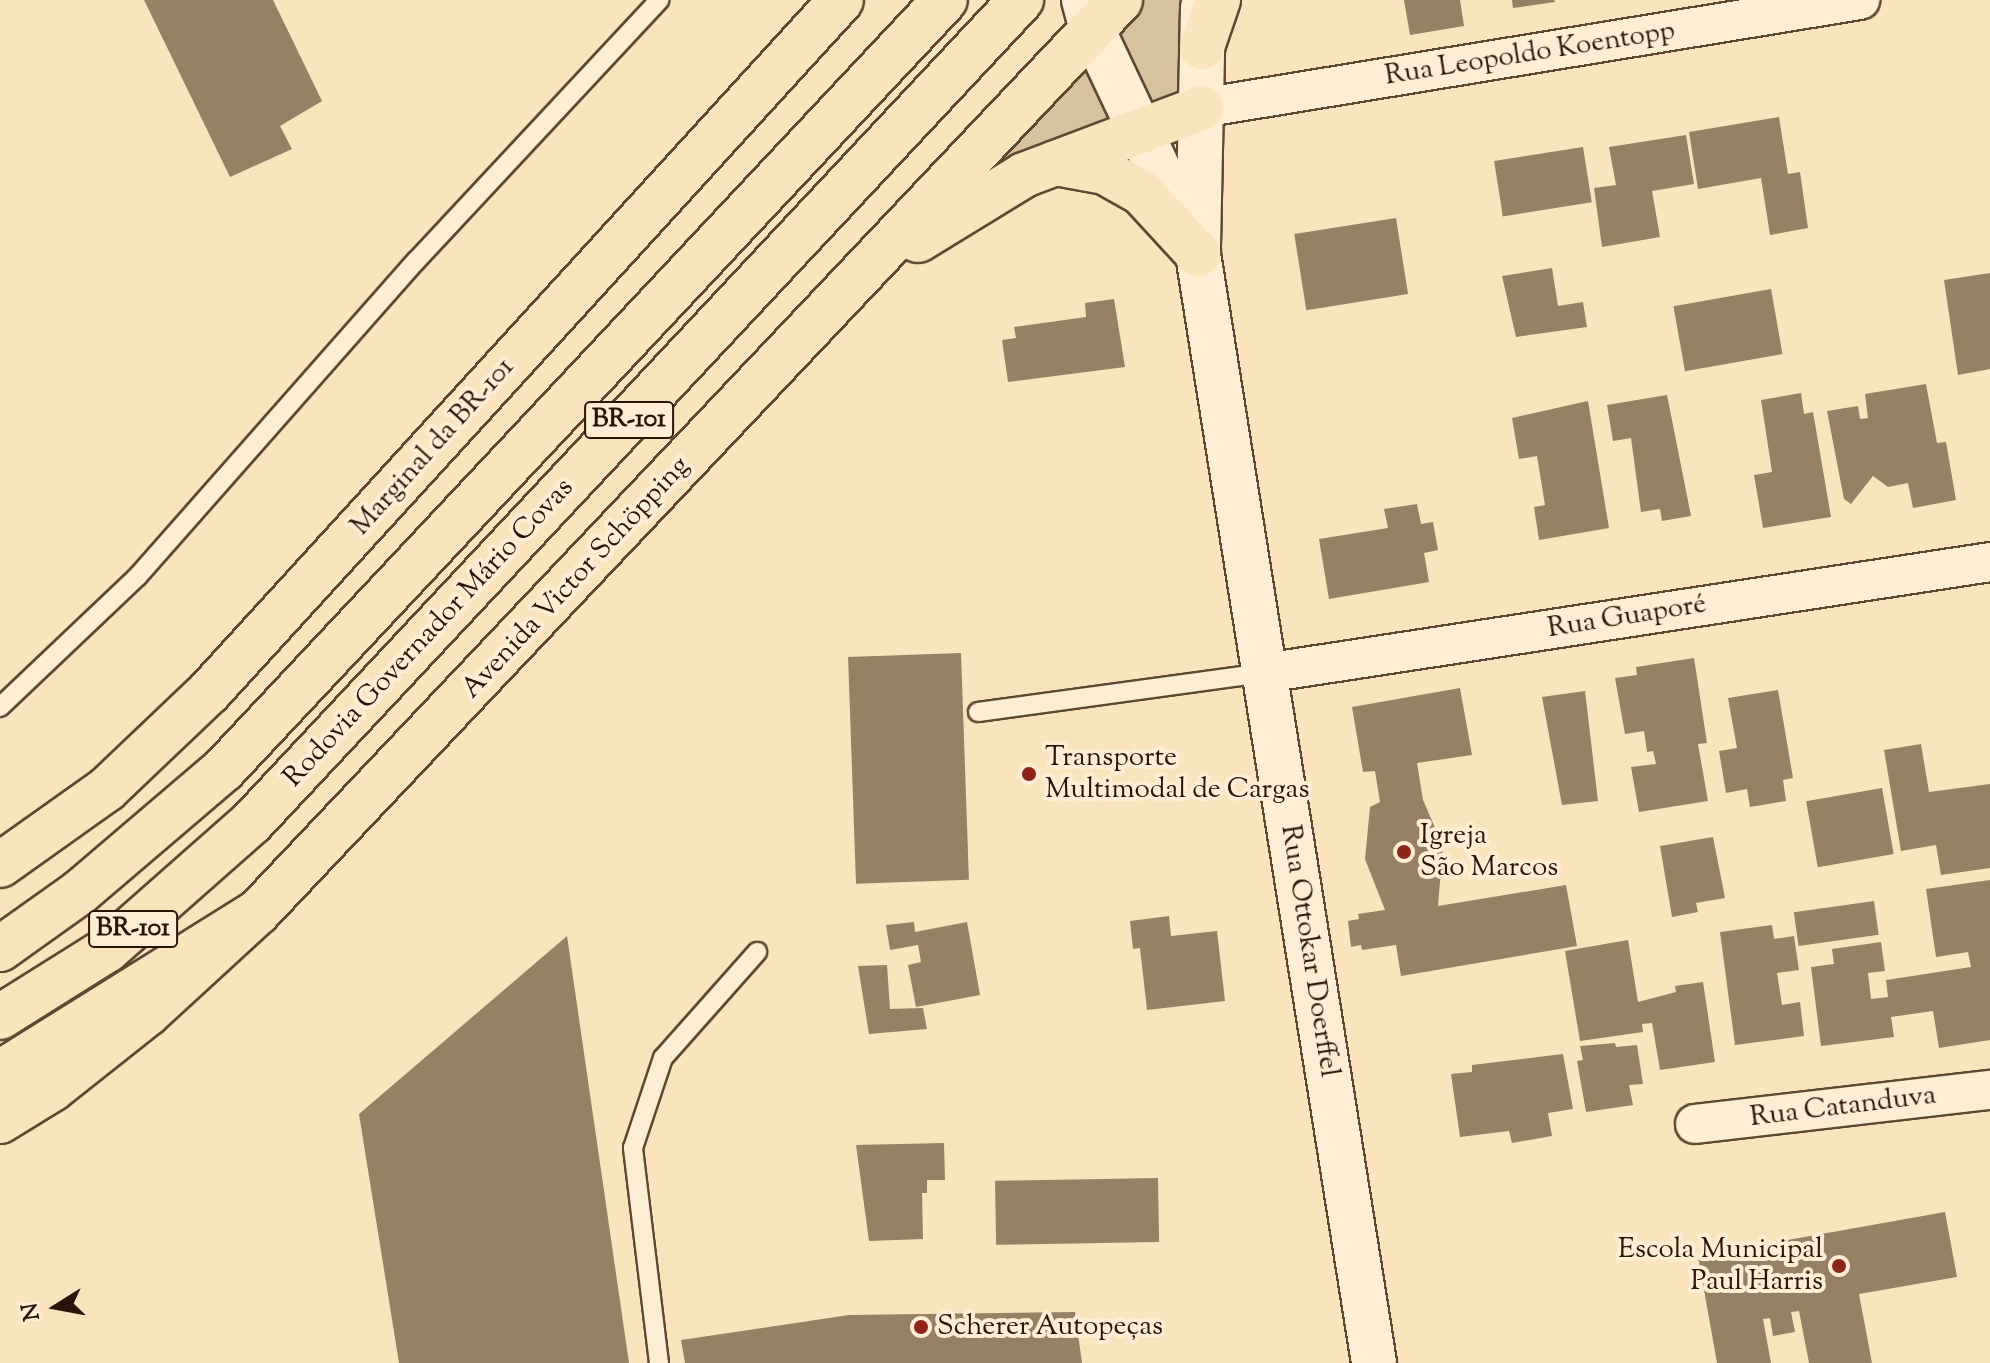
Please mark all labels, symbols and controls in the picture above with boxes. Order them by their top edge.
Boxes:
street label: Rua Leopoldo Koentopp [1382,14,1678,94]
street label: Marginal da BR-101 [344,351,522,543]
road number: BR-101 [583,398,675,442]
street label: Avenida Victor Schöpping [455,450,697,706]
street label: Rodovia Governador Mário Covas [277,472,581,794]
street label: Rua Guaporé [1545,588,1709,646]
place label: Transporte Multimodal de Cargas [1045,741,1310,807]
marker: Transporte Multimodal de Cargas [1020,765,1038,783]
place label: Igreja São Marcos [1420,819,1558,885]
street label: Rua Ottokar Doerffel [1272,822,1346,1080]
marker: Igreja São Marcos [1395,843,1413,861]
road number: BR-101 [87,907,179,951]
street label: Rua Catanduva [1748,1079,1938,1135]
place label: Escola Municipal Paul Harris [1618,1233,1823,1299]
marker: Escola Municipal Paul Harris [1830,1257,1848,1275]
north arrow [16,1267,96,1347]
text: N [15,1300,50,1323]
place label: Scherer Autopeças [937,1310,1163,1344]
marker: Scherer Autopeças [912,1318,930,1336]

